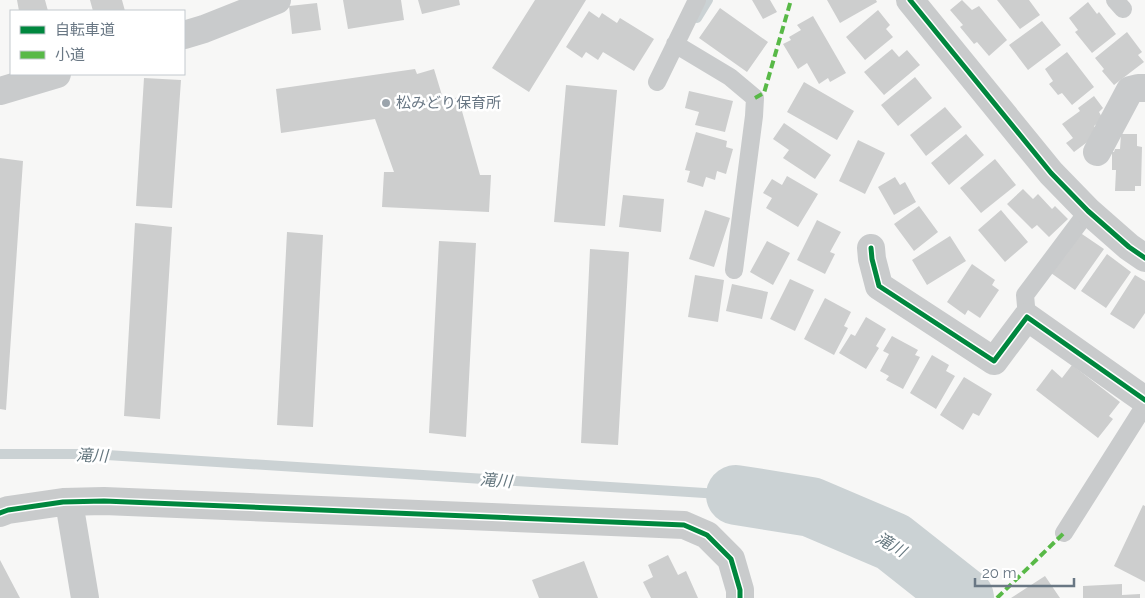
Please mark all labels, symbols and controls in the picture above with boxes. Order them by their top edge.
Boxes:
legend [10,10,185,75]
text: 自転車道 [55,21,115,39]
text: 小道 [55,46,85,64]
place label: 松みどり保育所 [396,94,501,112]
marker: 松みどり保育所 [380,97,392,109]
water label: 滝川 [76,445,110,466]
water label: 滝川 [479,470,515,491]
water label: 滝川 [872,528,911,562]
scale bar [975,556,1074,588]
text: 20 m [982,564,1017,582]

